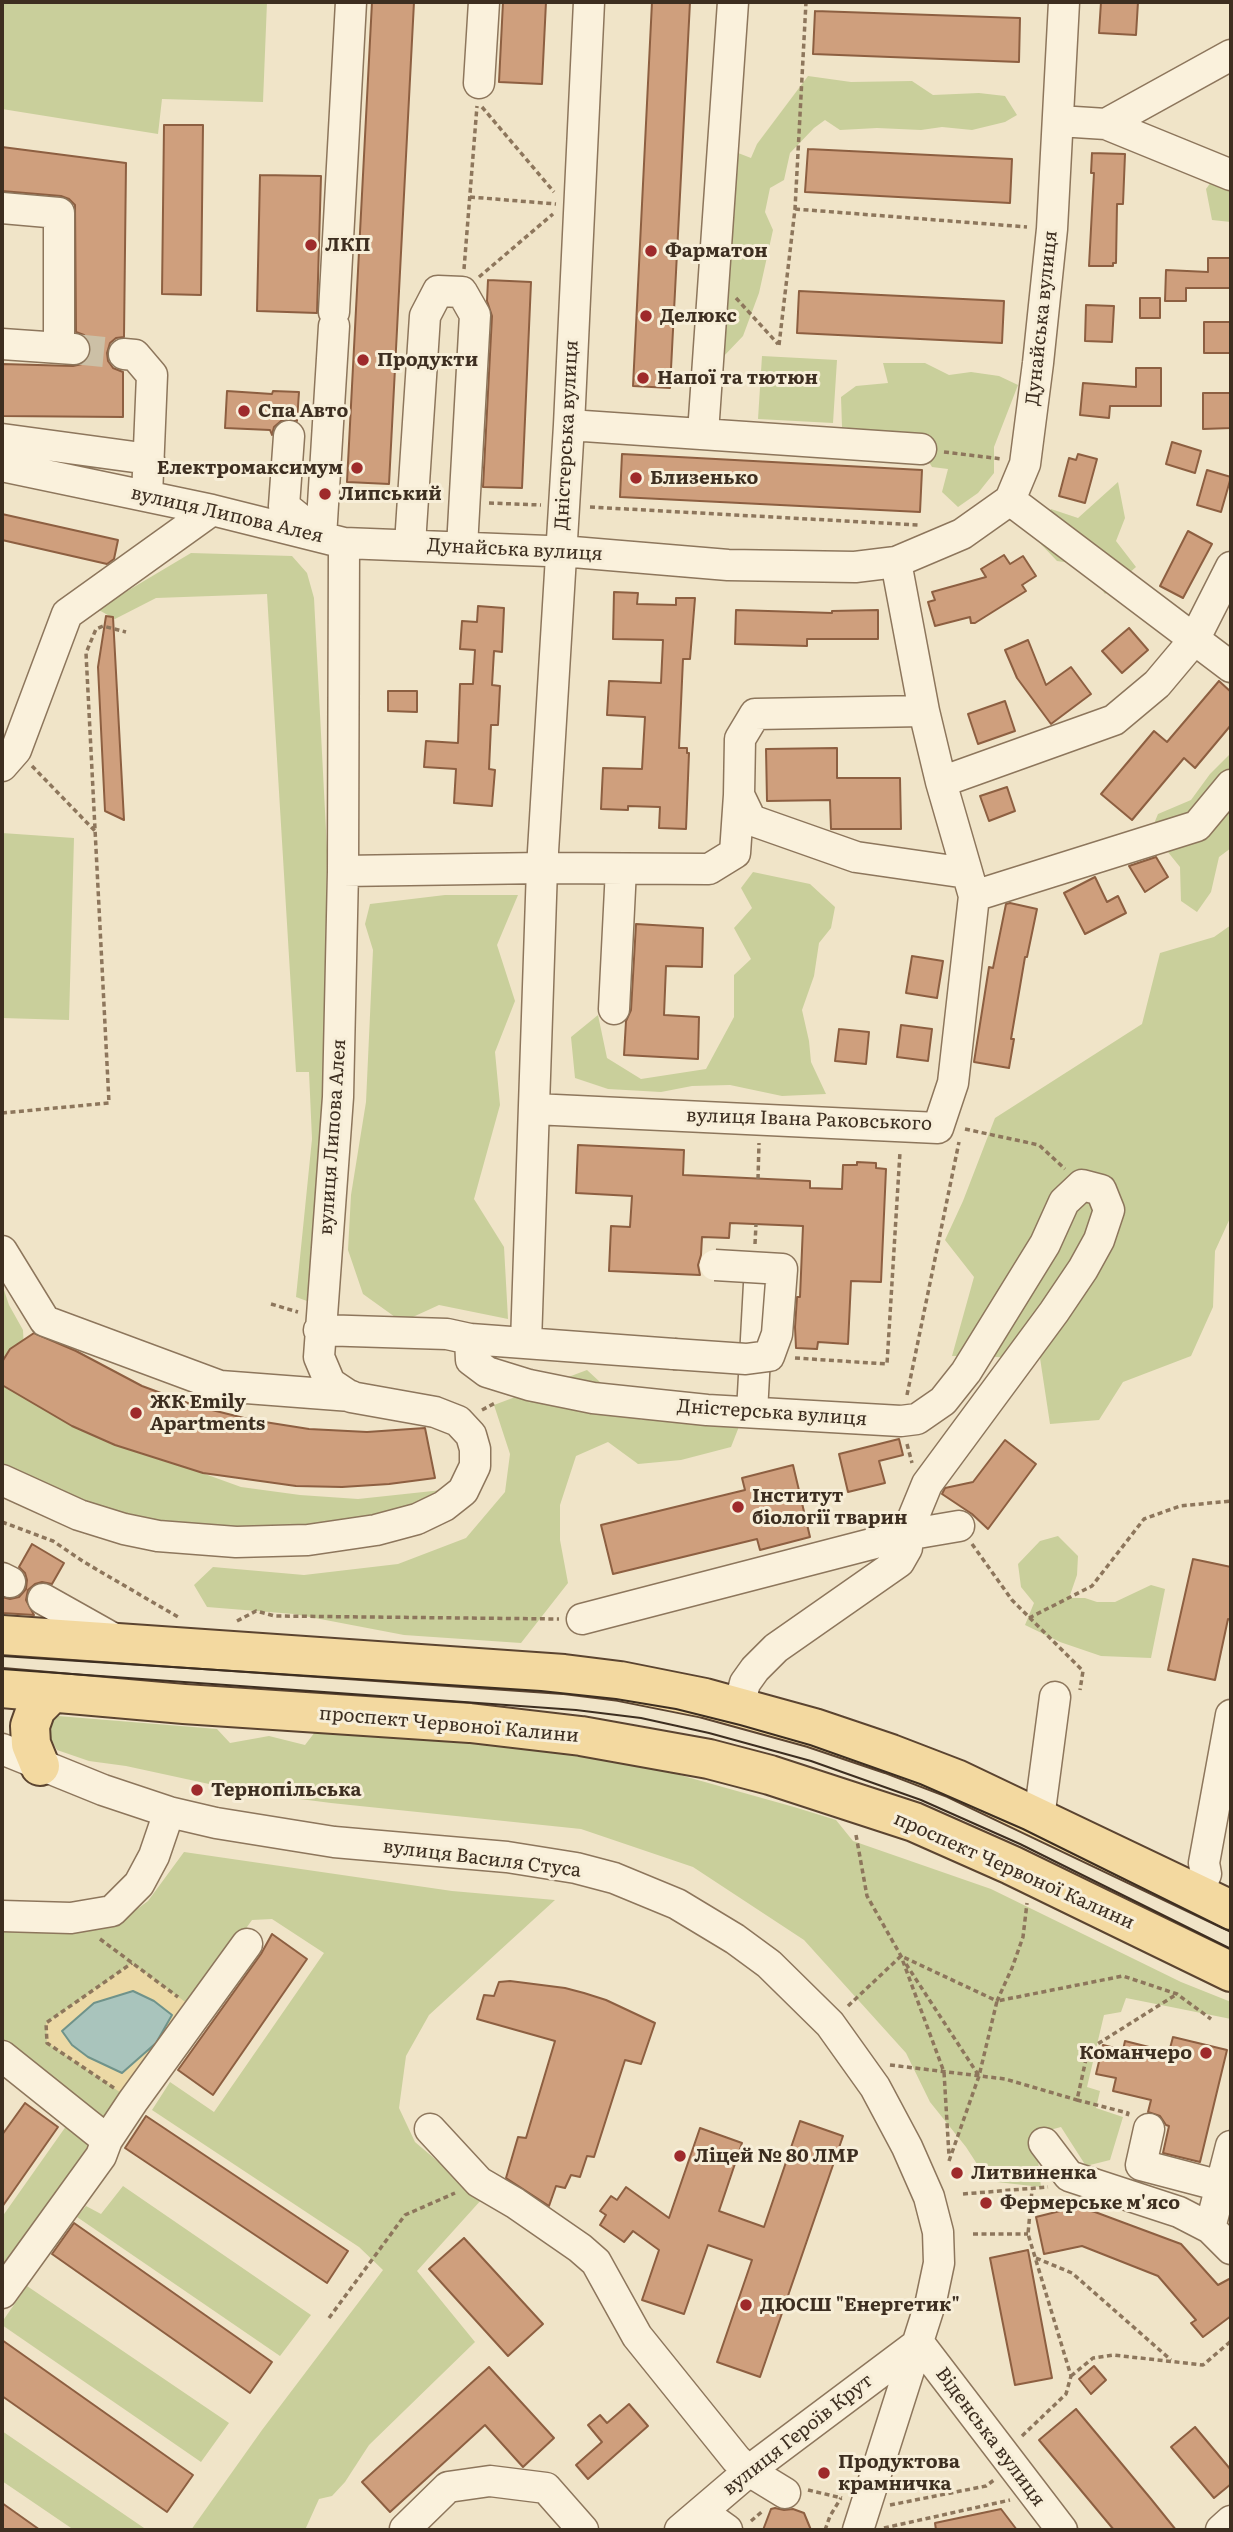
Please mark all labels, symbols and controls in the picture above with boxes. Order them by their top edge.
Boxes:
street label: Дунайська вулиця [1021,229,1063,407]
place label: ЛКП [325,234,371,256]
marker: ЛКП [303,237,319,253]
place label: Фарматон [665,240,768,262]
marker: Фарматон [643,243,659,259]
place label: Делюкс [660,305,737,327]
marker: Делюкс [638,308,654,324]
street label: Дністерська вулиця [551,339,583,531]
place label: Продукти [377,349,478,371]
marker: Продукти [355,352,371,368]
place label: Напої та тютюн [657,367,818,389]
marker: Напої та тютюн [635,370,651,386]
place label: Спа Авто [258,400,348,422]
marker: Спа Авто [236,403,252,419]
place label: Електромаксимум [157,457,343,479]
marker: Електромаксимум [349,460,365,476]
place label: Близенько [650,467,758,489]
marker: Близенько [628,470,644,486]
street label: вулиця Липова Алея [129,482,325,548]
place label: Липський [339,483,442,505]
marker: Липський [317,486,333,502]
street label: Дунайська вулиця [427,534,603,566]
street label: вулиця Липова Алея [315,1038,351,1236]
street label: вулиця Івана Раковського [686,1104,932,1136]
place label: ЖК Emily Apartments [150,1391,265,1435]
street label: Дністерська вулиця [676,1395,868,1431]
marker: ЖК Emily Apartments [128,1405,144,1421]
place label: Інститут біології тварин [752,1485,908,1529]
marker: Інститут біології тварин [730,1499,746,1515]
street label: проспект Червоної Калини [318,1702,580,1748]
place label: Тернопільська [211,1779,361,1801]
marker: Тернопільська [189,1782,205,1798]
street label: проспект Червоної Калини [890,1808,1138,1934]
street label: вулиця Василя Стуса [381,1836,583,1882]
place label: Команчеро [1079,2042,1192,2064]
marker: Команчеро [1198,2045,1214,2061]
place label: Ліцей № 80 ЛМР [694,2145,859,2167]
marker: Ліцей № 80 ЛМР [672,2148,688,2164]
place label: Литвиненка [971,2162,1097,2184]
marker: Литвиненка [949,2165,965,2181]
place label: Фермерське м'ясо [1000,2192,1180,2214]
marker: Фермерське м'ясо [978,2195,994,2211]
place label: ДЮСШ "Енергетик" [760,2294,960,2316]
marker: ДЮСШ "Енергетик" [738,2297,754,2313]
street label: Віденська вулиця [930,2363,1050,2511]
street label: вулиця Героїв Крут [719,2369,877,2501]
place label: Продуктова крамничка [838,2451,960,2495]
marker: Продуктова крамничка [816,2465,832,2481]

